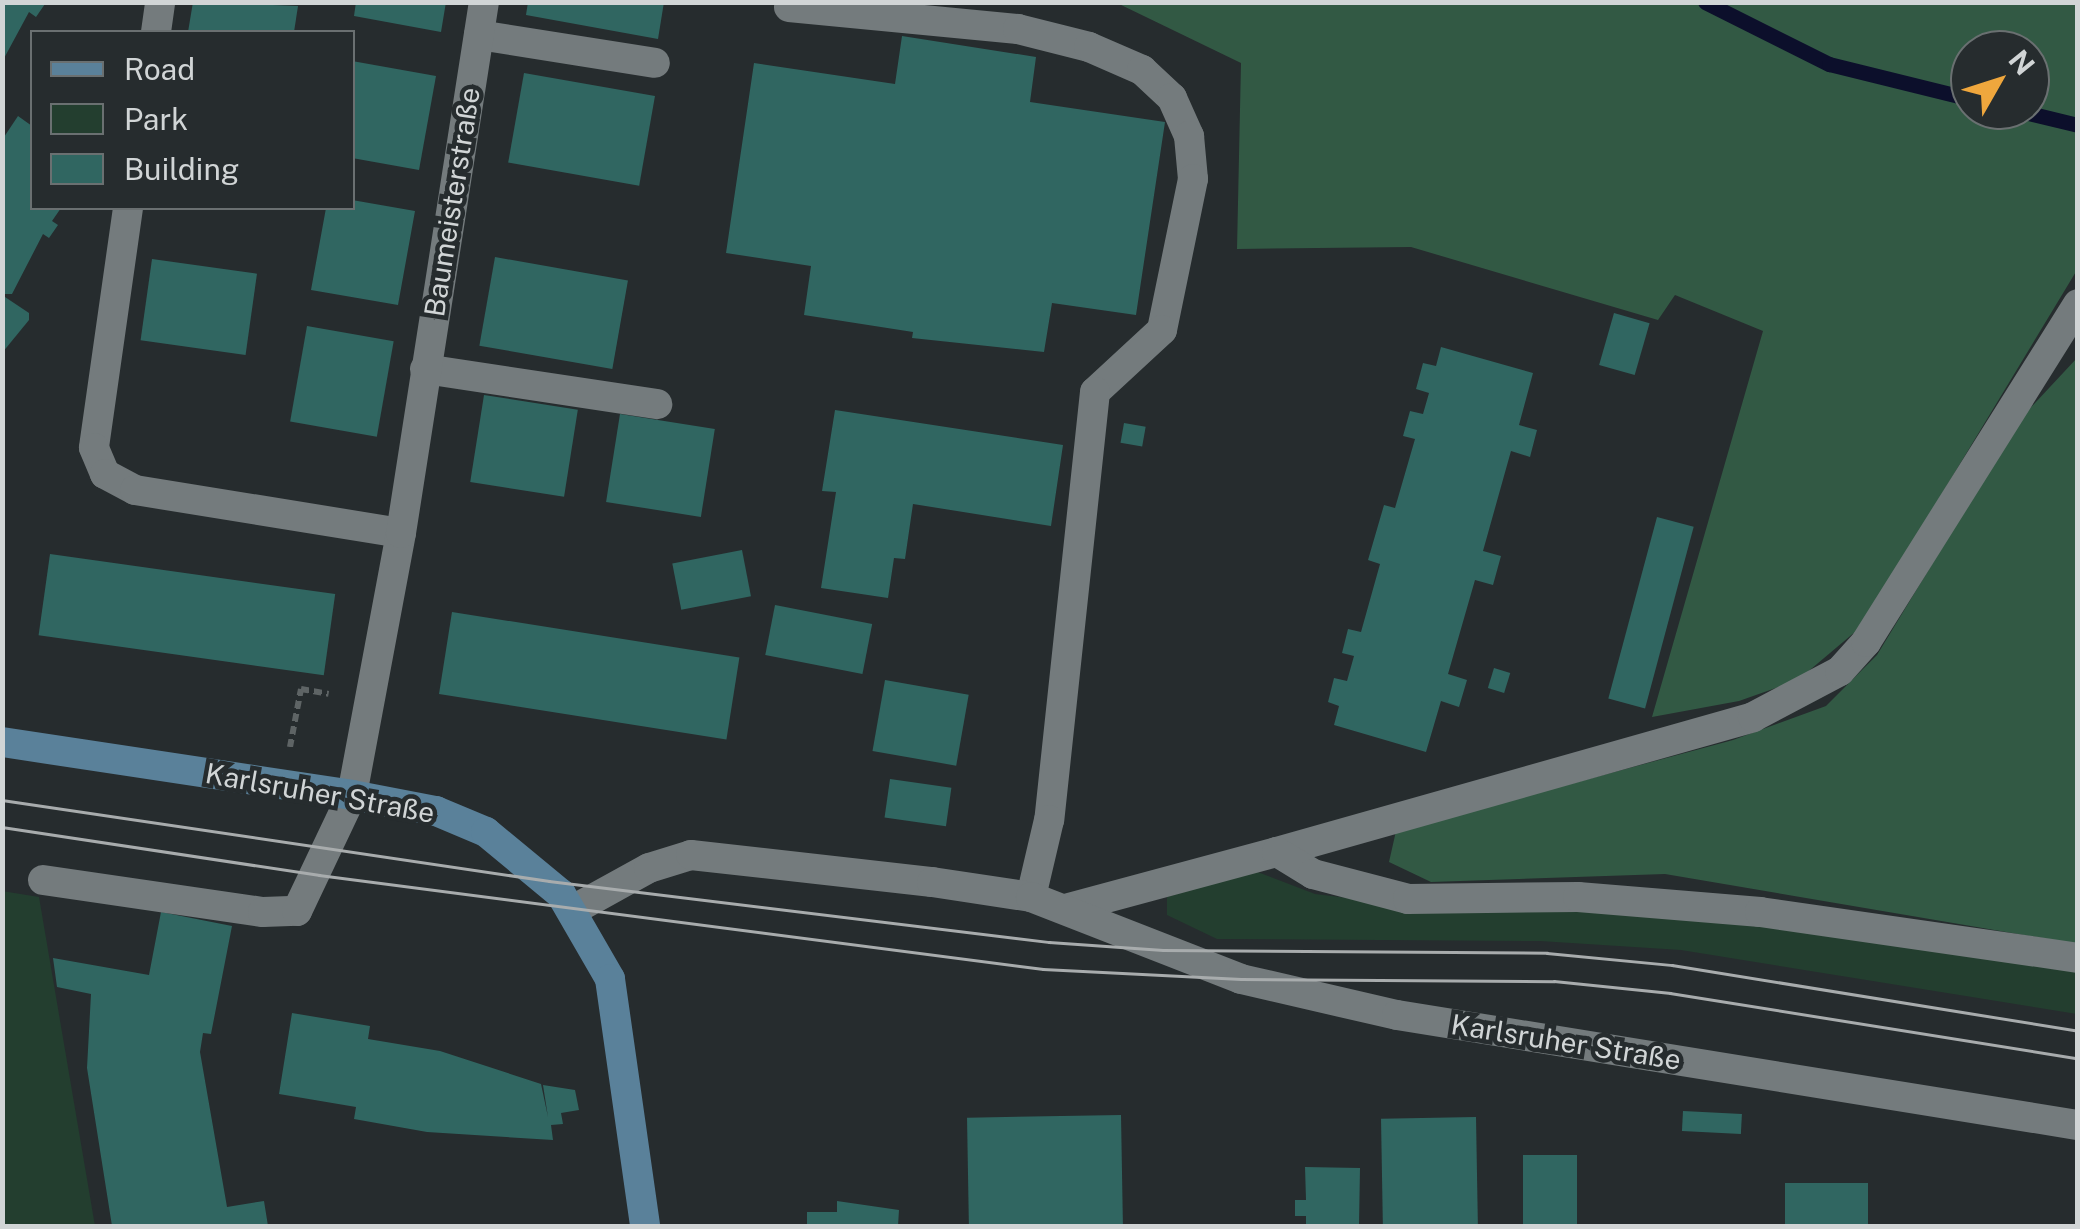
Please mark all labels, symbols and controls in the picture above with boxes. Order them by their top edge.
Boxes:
legend [30,30,355,210]
north arrow [1950,30,2050,130]
text: N [2002,43,2042,81]
text: Road [124,51,195,87]
street label: Baumeisterstraße [417,85,487,319]
text: Park [124,101,188,137]
text: Building [124,151,239,187]
street label: Karlsruher Straße [203,756,437,830]
street label: Karlsruher Straße [1449,1007,1683,1077]

